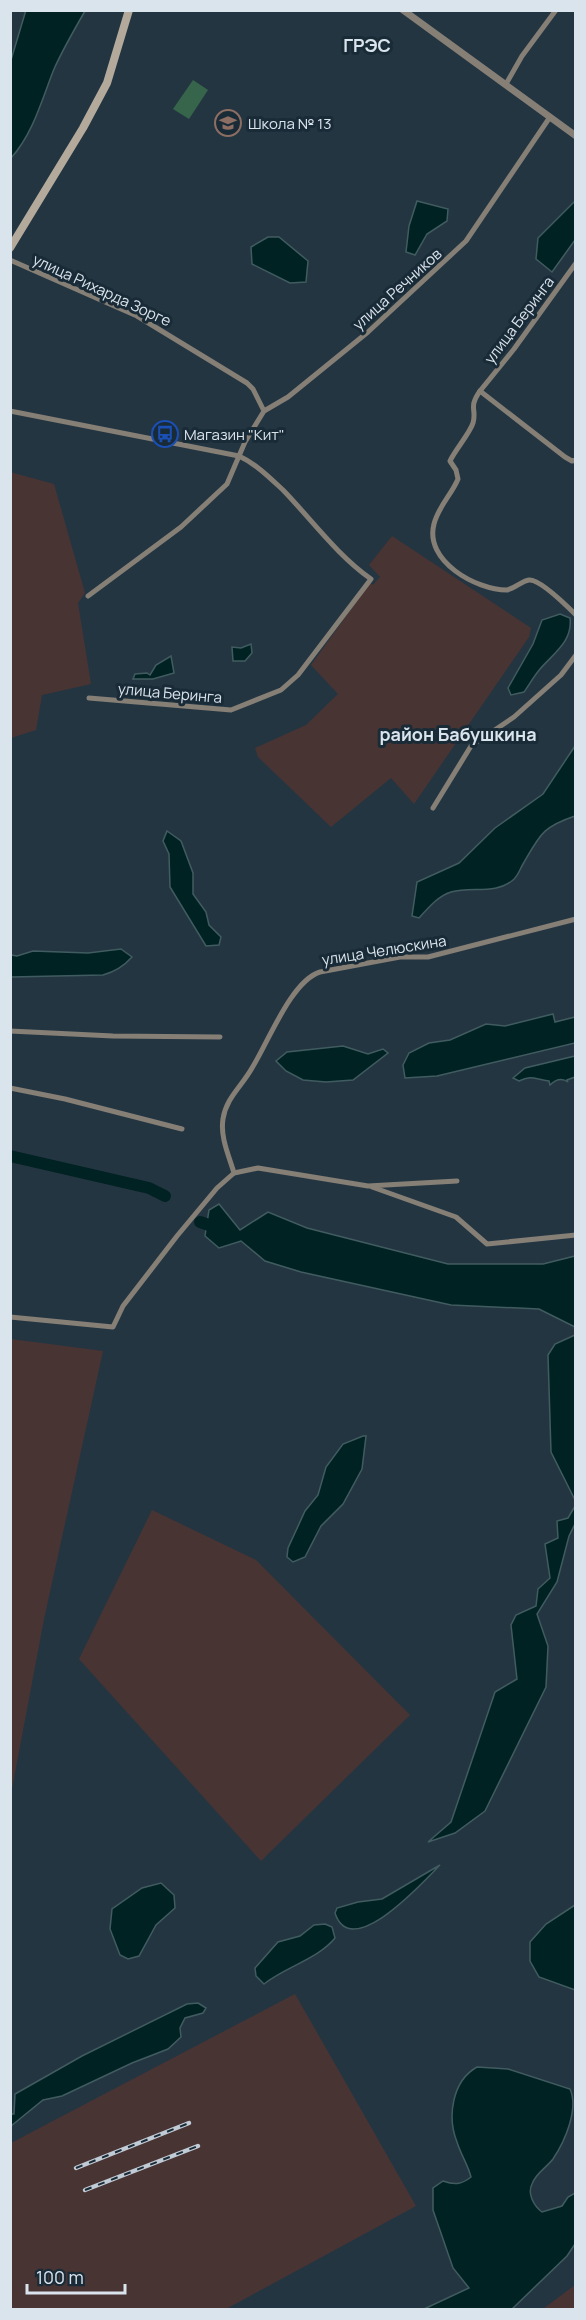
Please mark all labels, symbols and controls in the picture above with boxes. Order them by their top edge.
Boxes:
district label: ГРЭС [343,33,391,57]
school or university icon: Школа № 13 [213,108,243,138]
place label: Школа № 13 [248,113,331,134]
street label: улица Речников [348,243,446,335]
street label: улица Рихарда Зорге [29,249,175,331]
street label: улица Беринга [479,272,559,368]
bus stop icon: Магазин "Кит" [150,419,180,449]
place label: Магазин "Кит" [184,424,285,445]
street label: улица Беринга [117,678,223,708]
district label: район Бабушкина [379,722,537,746]
street label: улица Челюскина [320,930,448,970]
scale bar [27,2257,124,2295]
text: 100 m [36,2265,84,2289]

